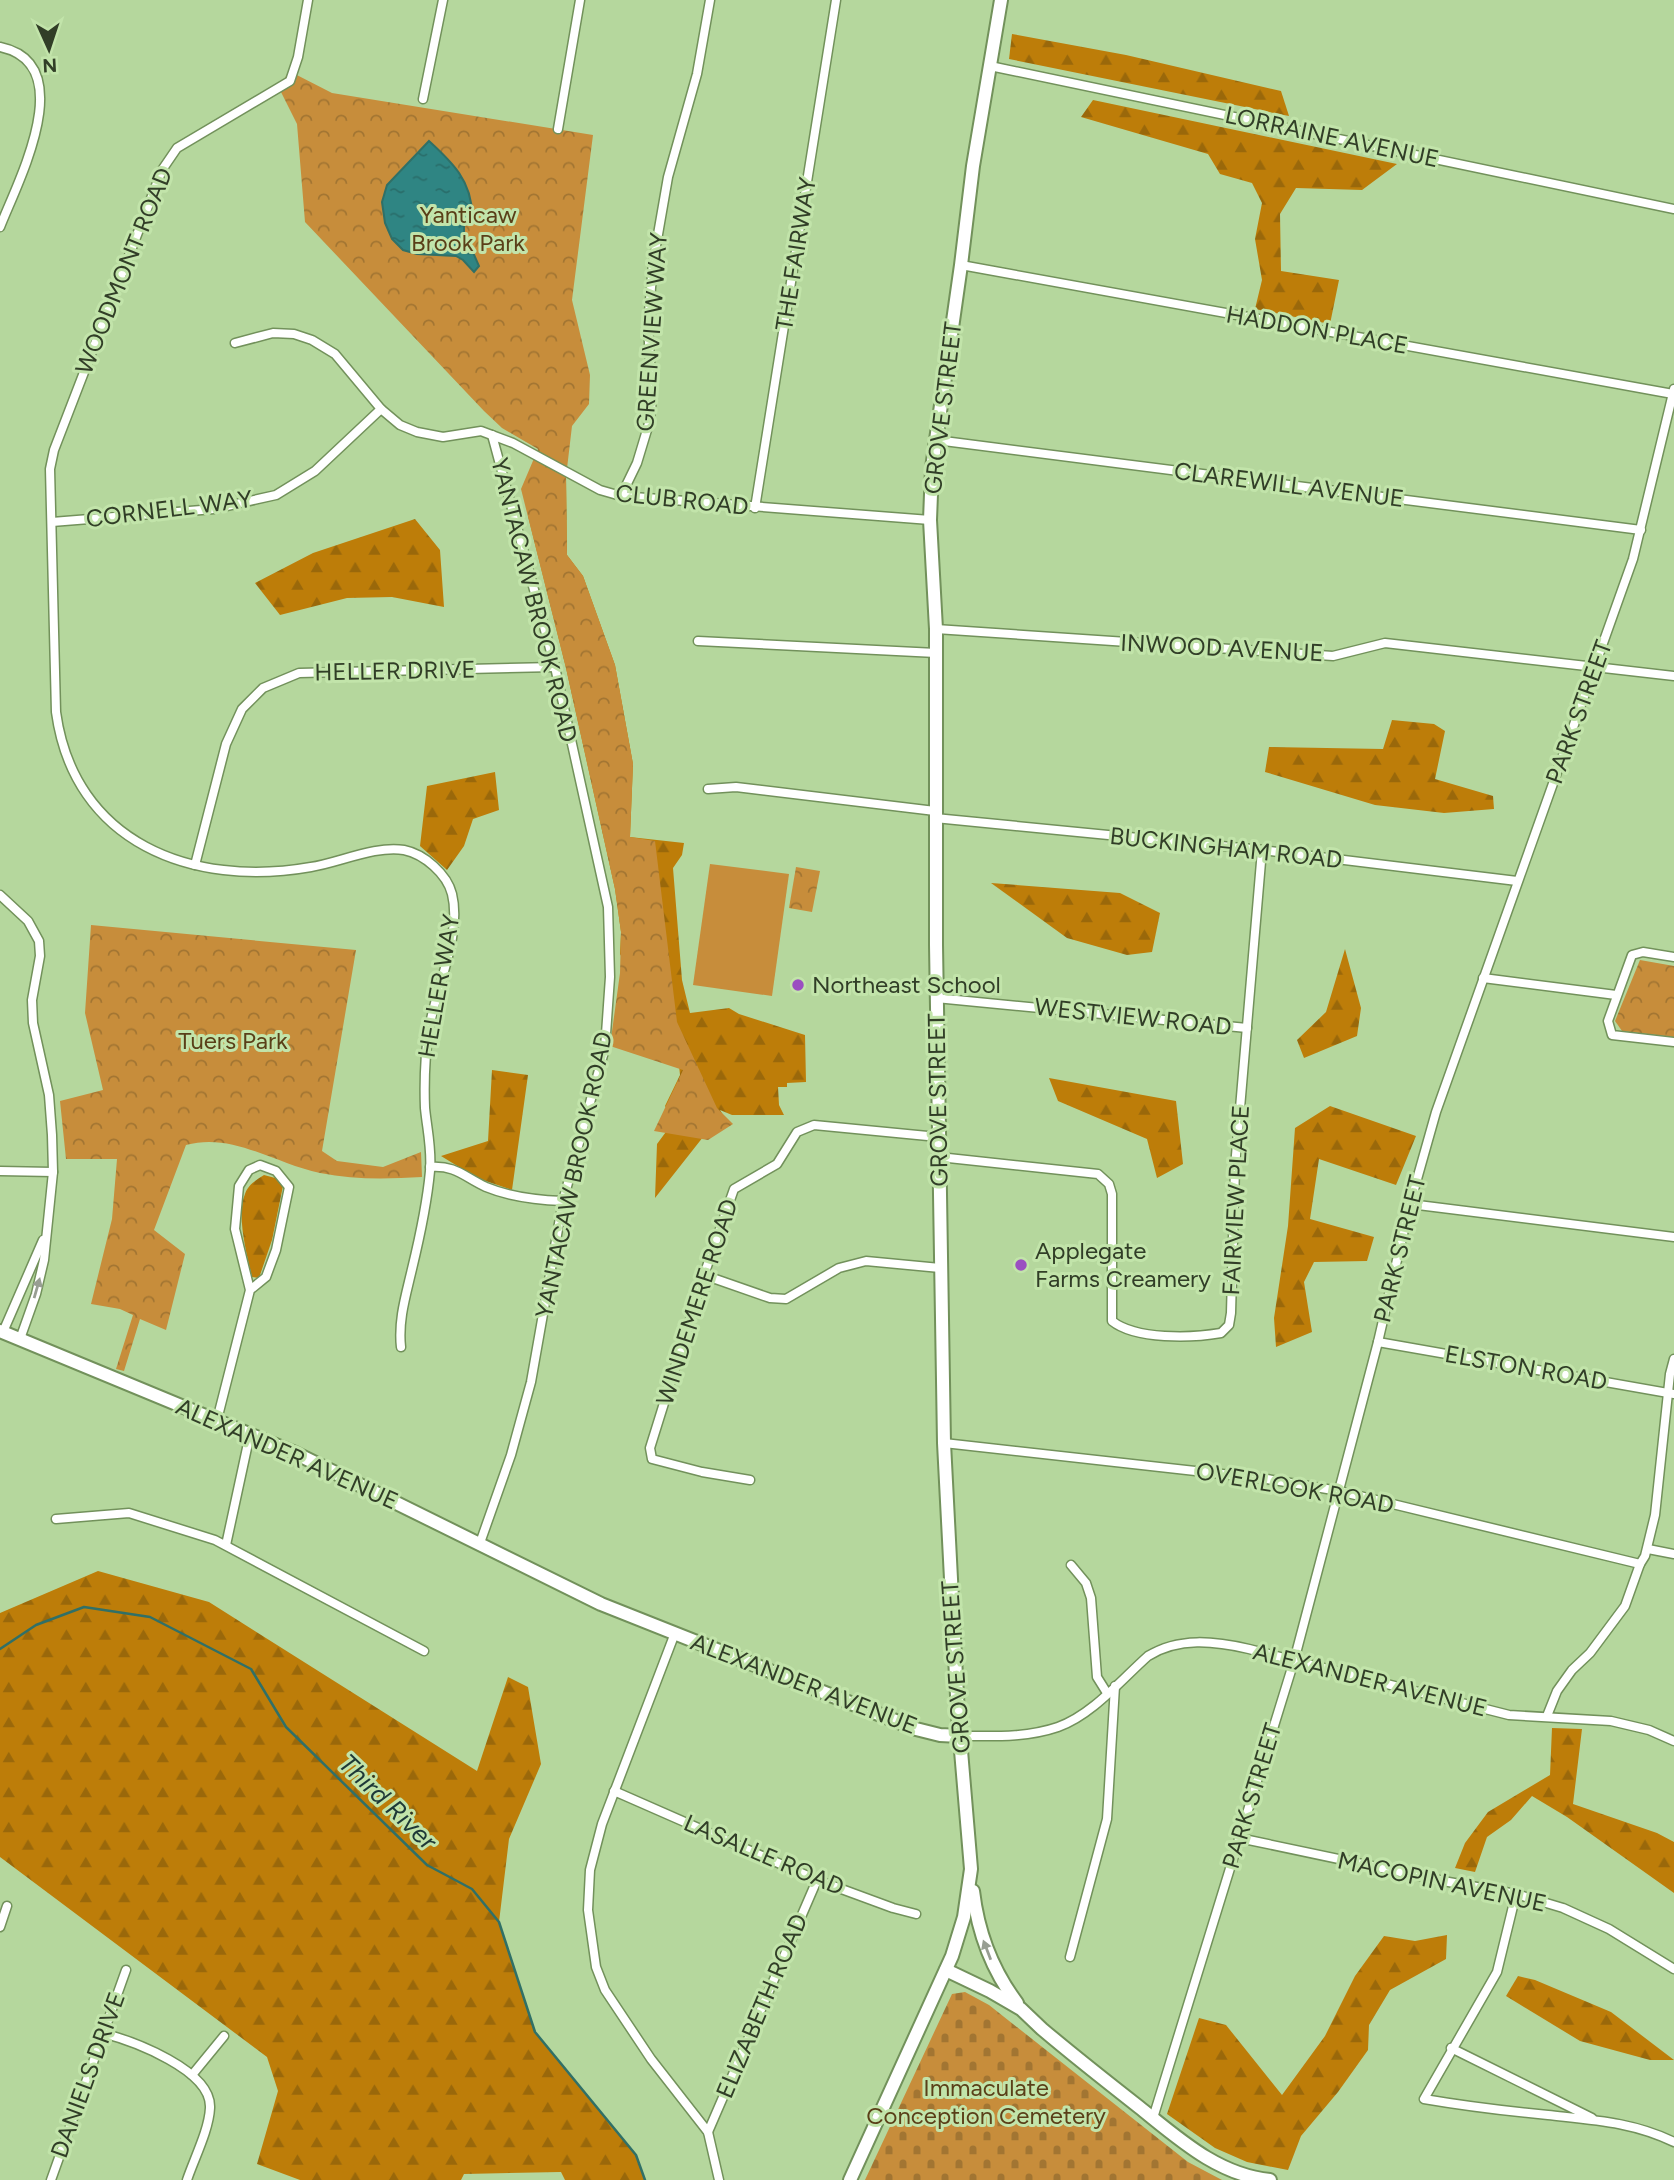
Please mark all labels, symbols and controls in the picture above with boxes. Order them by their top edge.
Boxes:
north arrow [14,14,84,84]
text: N [42,54,58,77]
street label: LORRAINE AVENUE [1222,100,1442,173]
street label: WOODMONT ROAD [69,163,178,378]
street label: THE FAIRWAY [769,175,822,333]
park label: Yanticaw Brook Park [411,200,525,257]
street label: GREENVIEW WAY [630,231,673,432]
street label: HADDON PLACE [1224,299,1410,360]
street label: GROVE STREET [918,320,967,496]
street label: YANTACAW BROOK ROAD [485,455,584,745]
street label: CLAREWILL AVENUE [1172,456,1406,513]
street label: CLUB ROAD [614,478,750,521]
street label: CORNELL WAY [84,484,254,533]
street label: INWOOD AVENUE [1120,628,1324,667]
street label: PARK STREET [1539,636,1618,787]
street label: HELLER DRIVE [314,655,476,686]
street label: BUCKINGHAM ROAD [1108,821,1344,874]
street label: HELLER WAY [412,911,465,1060]
place label: Northeast School [812,970,1001,999]
marker: Northeast School [790,977,806,993]
street label: WESTVIEW ROAD [1033,992,1233,1041]
street label: GROVE STREET [921,1013,954,1187]
park label: Tuers Park [178,1026,288,1055]
street label: YANTACAW BROOK ROAD [529,1029,618,1321]
street label: FAIRVIEW PLACE [1216,1104,1255,1296]
street label: PARK STREET [1367,1172,1432,1325]
street label: WINDEMERE ROAD [650,1195,744,1409]
place label: Applegate Farms Creamery [1035,1236,1211,1293]
marker: Applegate Farms Creamery [1013,1257,1029,1273]
one-way arrow [33,1277,43,1298]
street label: ELSTON ROAD [1443,1339,1609,1396]
street label: ALEXANDER AVENUE [172,1391,403,1516]
street label: OVERLOOK ROAD [1194,1456,1396,1519]
street label: GROVE STREET [935,1580,976,1754]
street label: ALEXANDER AVENUE [687,1627,921,1740]
street label: ALEXANDER AVENUE [1250,1636,1490,1723]
street label: PARK STREET [1216,1720,1287,1872]
water label: Third River [332,1747,445,1857]
street label: LASALLE ROAD [680,1808,849,1901]
street label: MACOPIN AVENUE [1335,1845,1549,1918]
street label: ELIZABETH ROAD [710,1909,813,2102]
one-way arrow [982,1940,993,1961]
street label: DANIELS DRIVE [44,1988,131,2162]
park label: Immaculate Conception Cemetery [866,2073,1106,2130]

